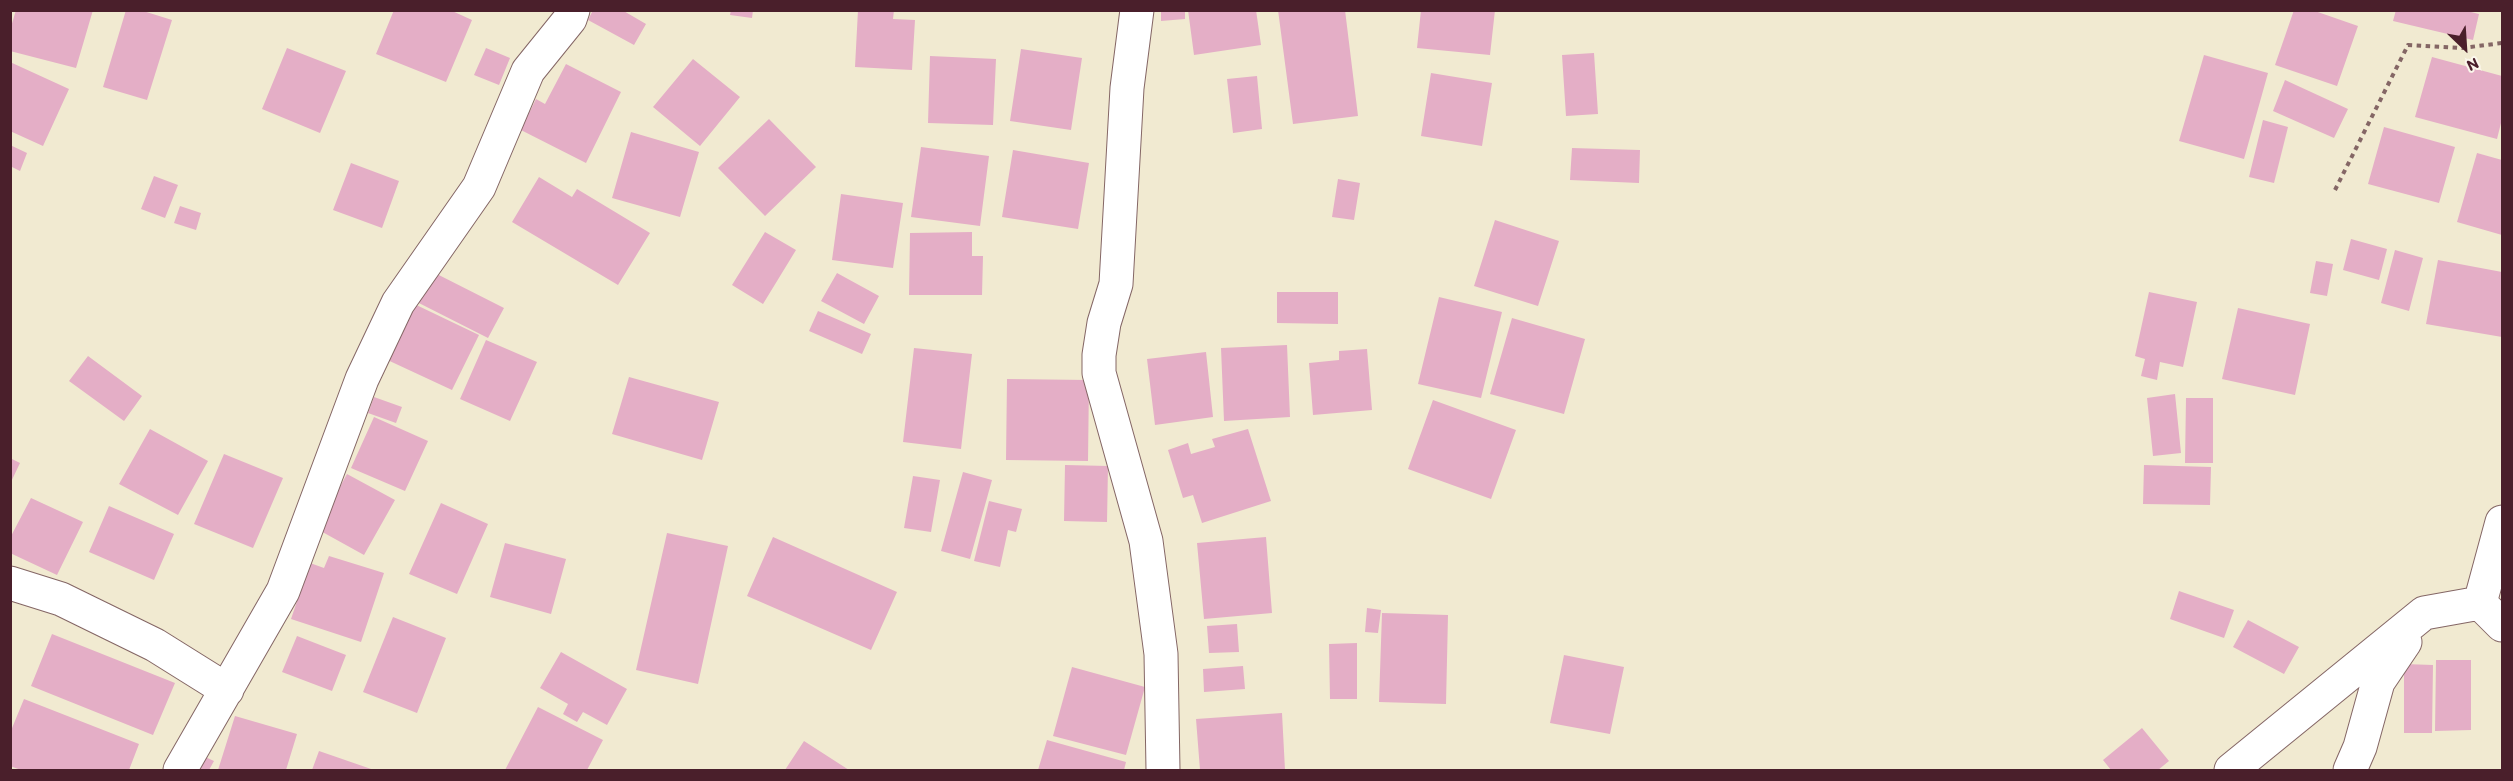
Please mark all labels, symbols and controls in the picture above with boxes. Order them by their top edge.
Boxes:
north arrow [2435,18,2495,78]
text: N [2464,54,2482,76]

